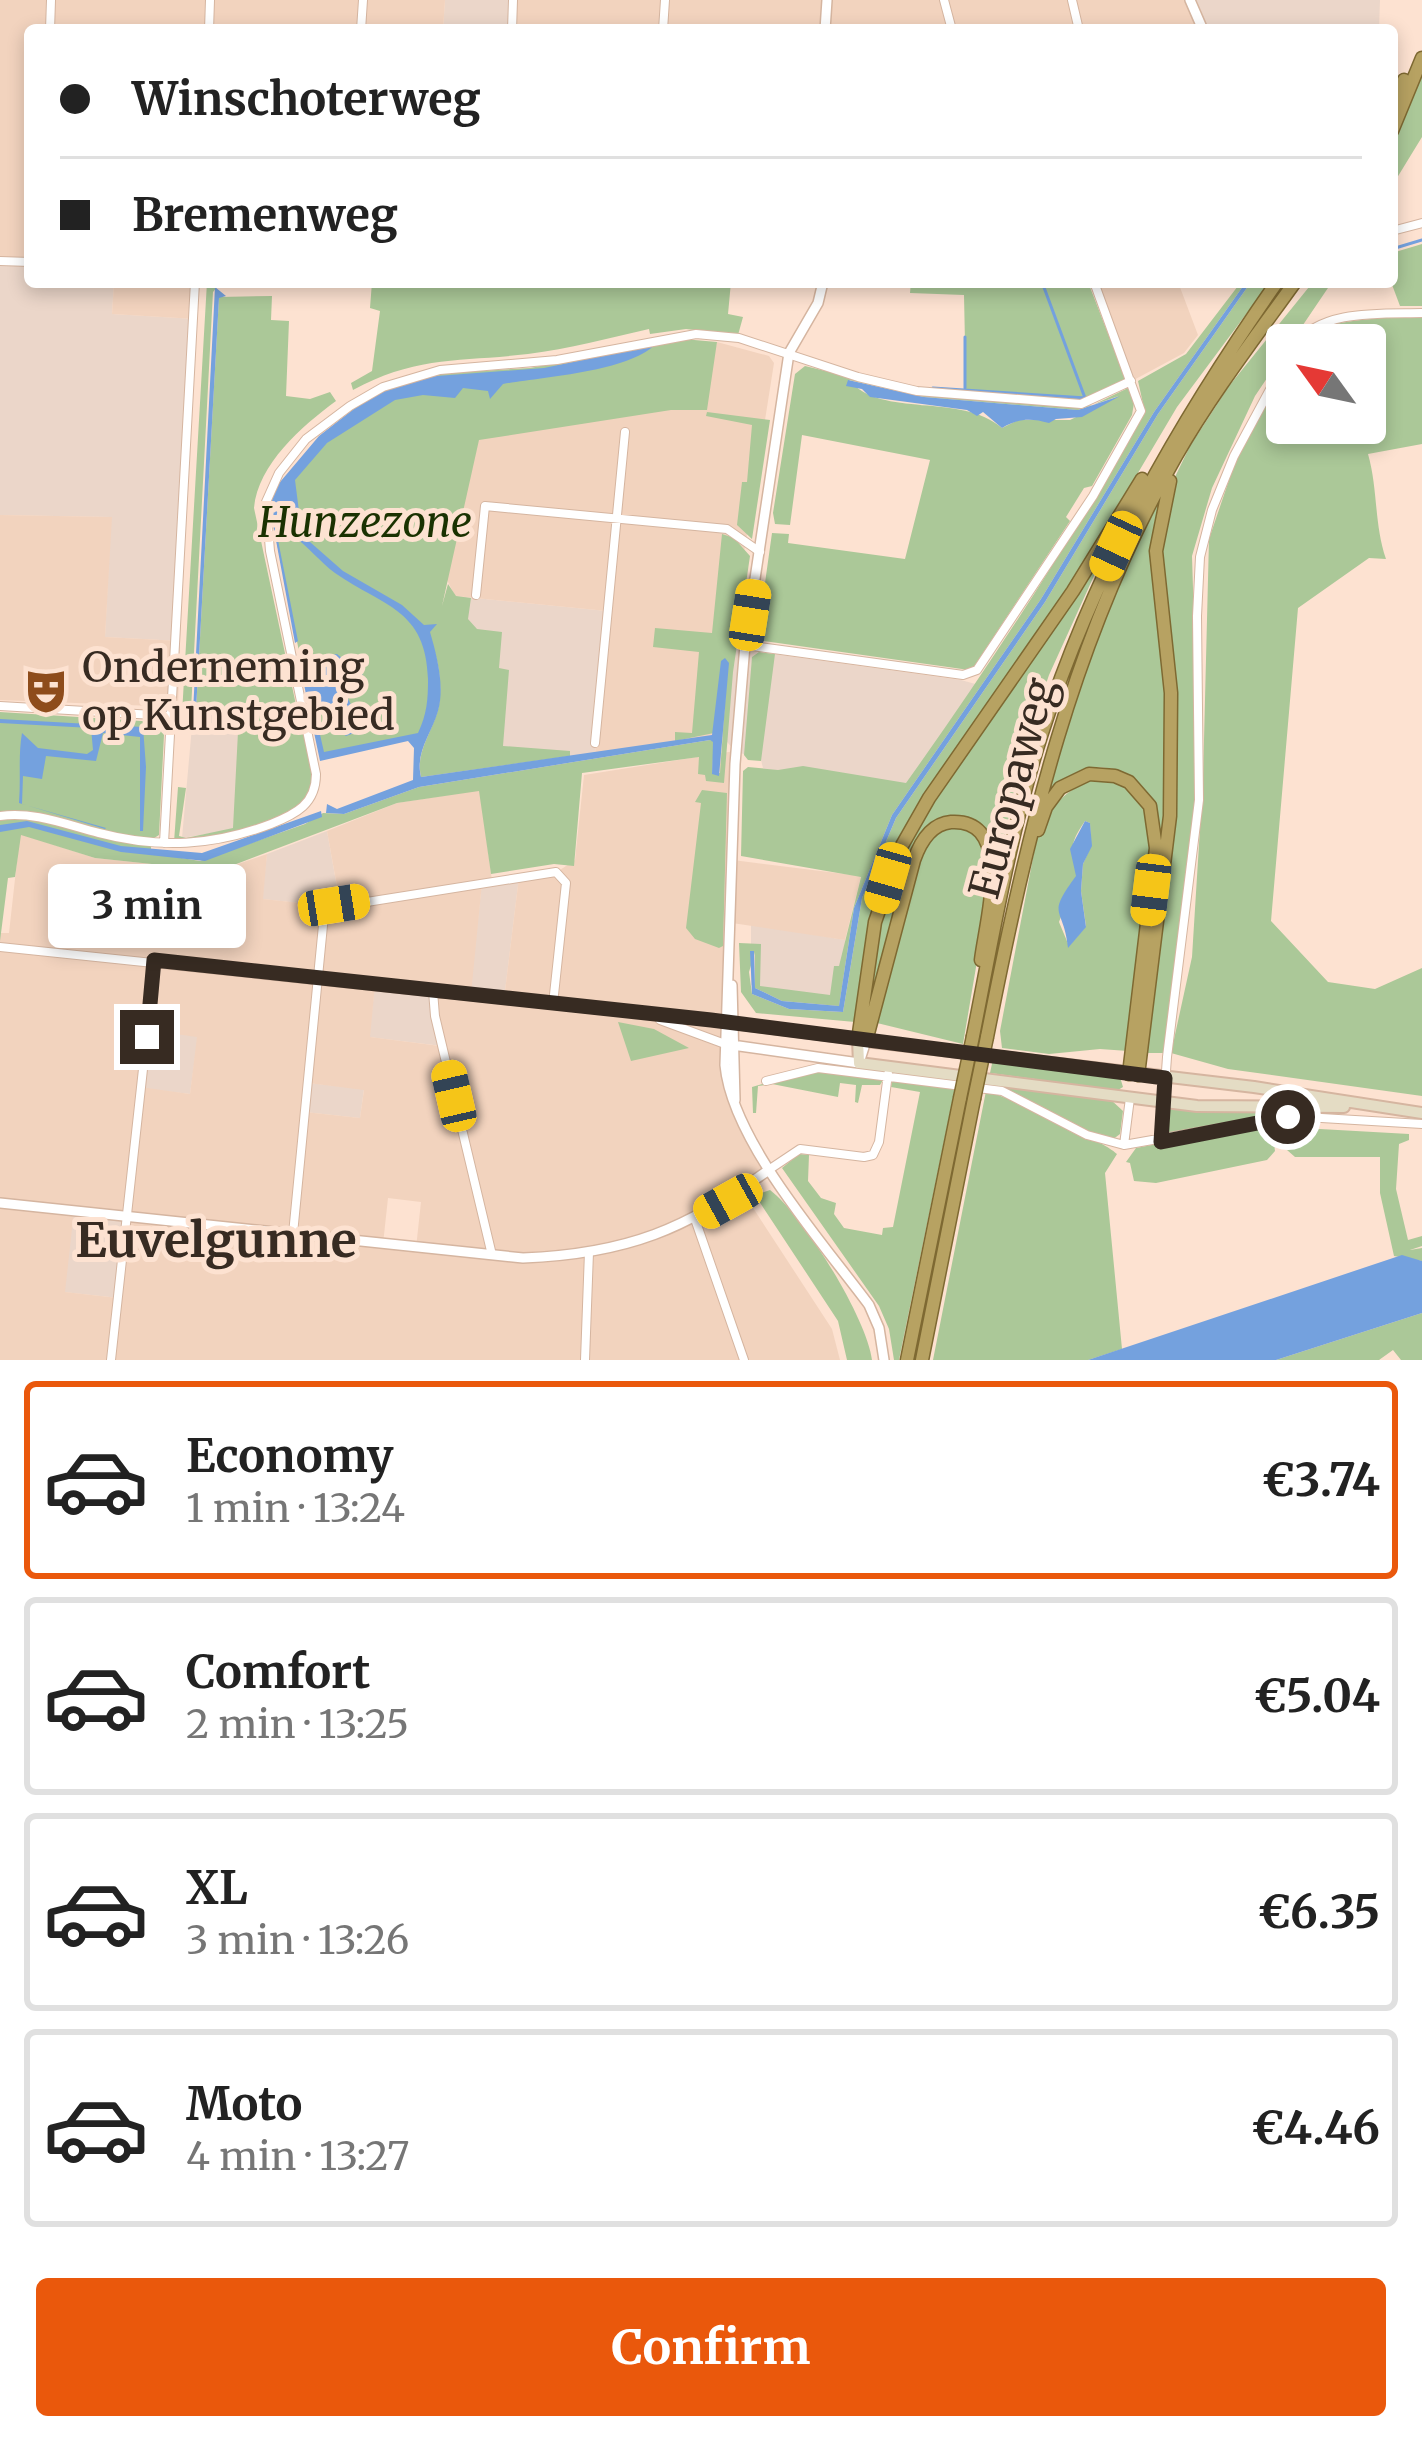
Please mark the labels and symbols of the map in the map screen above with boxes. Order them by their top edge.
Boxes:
north arrow [1266,324,1386,444]
park label: Hunzezone [257,496,472,548]
car [1084,506,1148,586]
car [727,577,773,653]
place label: Onderneming op Kunstgebied [82,641,395,742]
theatre icon: Onderneming op Kunstgebied [21,666,71,716]
street label: Europaweg [958,672,1067,904]
car [861,838,915,918]
car [1129,852,1173,928]
callout: 3 min [48,863,246,947]
car [296,882,372,928]
route end [120,1010,174,1064]
car [428,1057,480,1135]
route start [1261,1090,1315,1144]
car [688,1168,768,1234]
district label: Euvelgunne [75,1210,357,1270]

